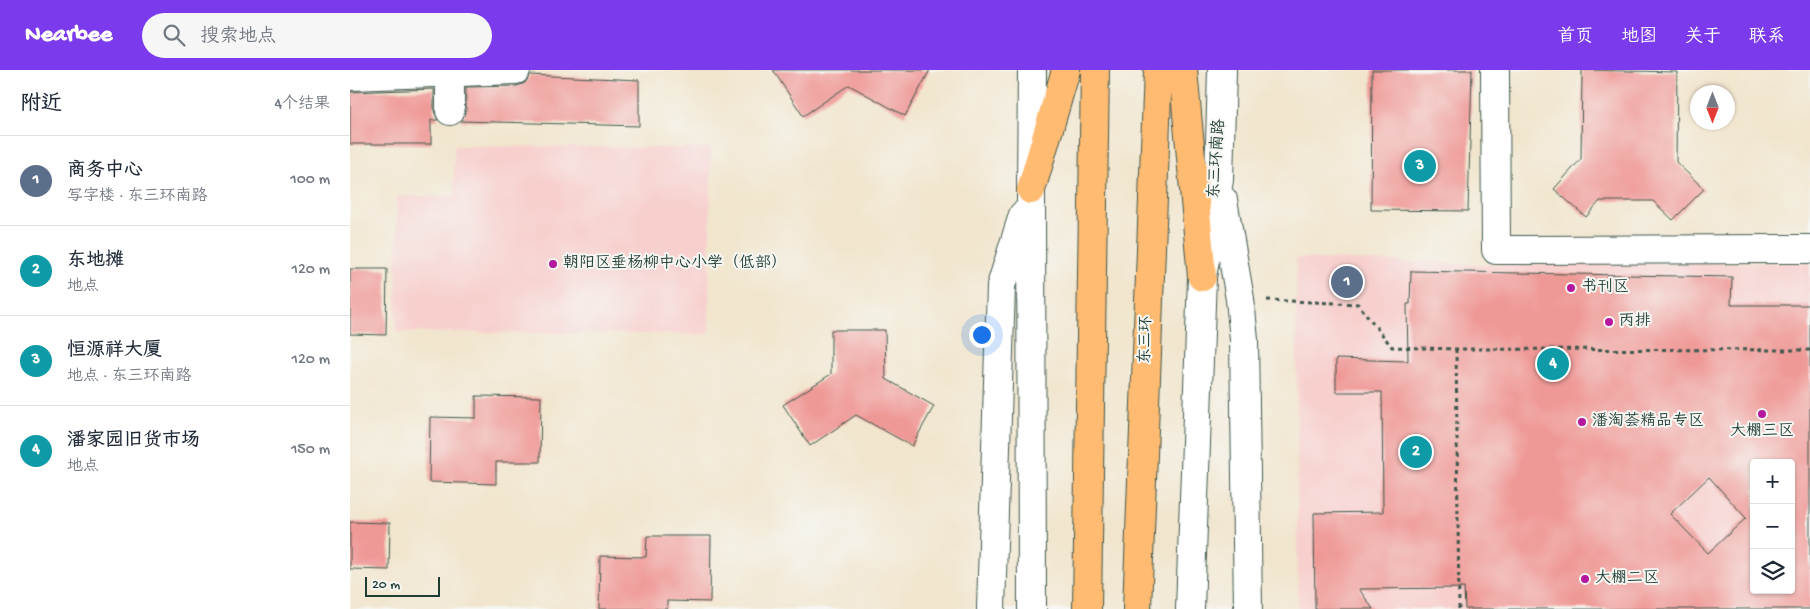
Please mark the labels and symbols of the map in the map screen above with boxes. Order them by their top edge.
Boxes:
north arrow [1690,85,1735,130]
street label: 东三环南路 [1204,118,1230,200]
pin: 3 [1404,147,1436,185]
place label: 朝阳区垂杨柳中心小学（低部） [563,253,787,274]
marker: 朝阳区垂杨柳中心小学（低部） [547,258,559,270]
pin: 1 [1331,263,1363,301]
place label: 书刊区 [1581,277,1629,298]
marker: 书刊区 [1565,282,1577,294]
place label: 丙排 [1619,311,1651,332]
street label: 东三环 [1136,316,1157,364]
marker: 丙排 [1603,316,1615,328]
your location [969,322,995,348]
pin: 4 [1537,345,1569,383]
marker: 大棚三区 [1756,408,1768,420]
place label: 潘淘荟精品专区 [1592,411,1704,432]
marker: 潘淘荟精品专区 [1576,416,1588,428]
place label: 大棚三区 [1730,422,1794,442]
pin: 2 [1400,433,1432,471]
place label: 大棚二区 [1595,569,1659,589]
marker: 大棚二区 [1579,573,1591,585]
scale bar [365,574,440,597]

